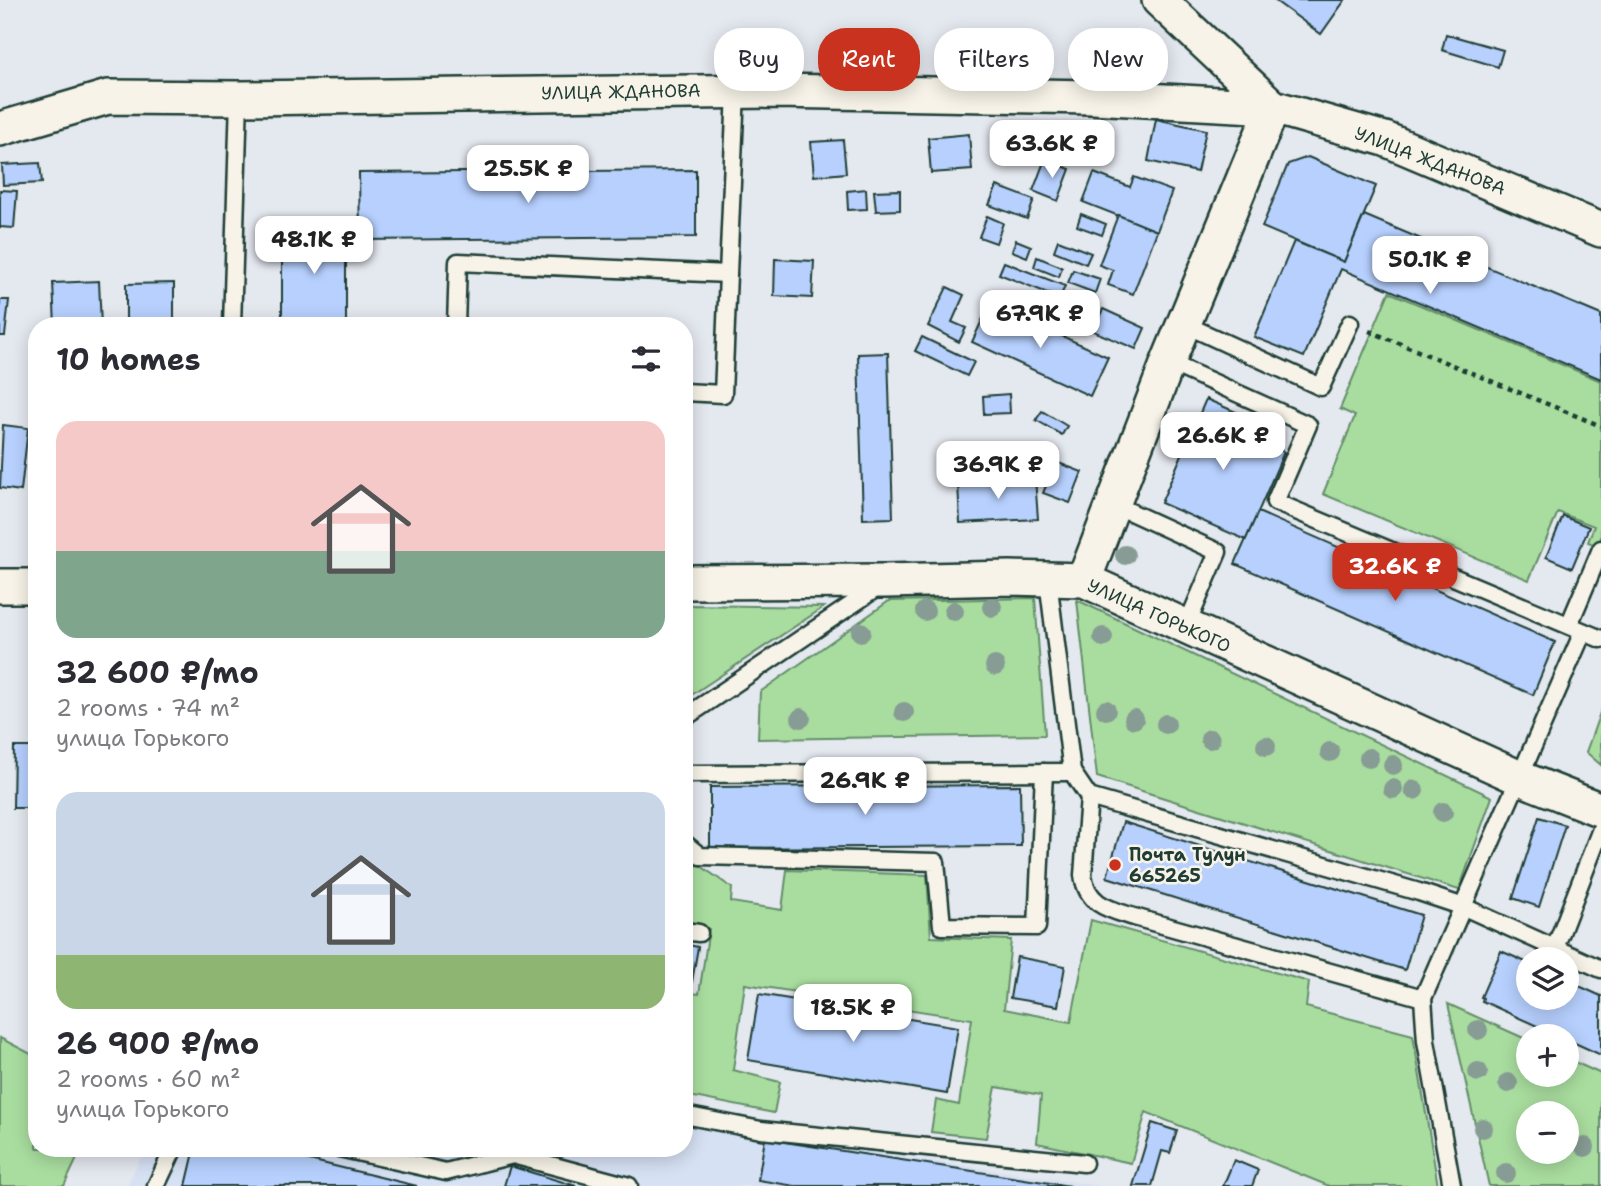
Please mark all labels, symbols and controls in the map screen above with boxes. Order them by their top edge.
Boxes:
chip: Buy [714,28,804,91]
chip: Rent [818,28,920,91]
chip: Filters [934,28,1054,91]
chip: New [1068,28,1168,91]
street label: УЛИЦА ЖДАНОВА [541,79,701,105]
pin: 63.6K ₽ [987,120,1117,180]
street label: УЛИЦА ЖДАНОВА [1351,121,1509,201]
text: 63.6K ₽ [1006,128,1098,158]
pin: 25.5K ₽ [463,146,593,205]
text: 25.5K ₽ [483,153,573,183]
pin: 48.1K ₽ [249,216,379,276]
text: 48.1K ₽ [271,224,357,254]
pin: 50.1K ₽ [1365,236,1495,296]
text: 50.1K ₽ [1388,244,1472,274]
pin: 67.9K ₽ [975,290,1105,350]
text: 67.9K ₽ [996,298,1084,328]
text: 10 homes [56,339,201,380]
icon: filters [627,340,665,378]
pin: 26.6K ₽ [1158,412,1288,472]
text: 26.6K ₽ [1176,420,1270,450]
pin: 36.9K ₽ [933,442,1063,501]
text: 36.9K ₽ [952,449,1044,479]
icon: home [298,466,424,592]
pin: 32.6K ₽ [1330,544,1460,603]
text: 32.6K ₽ [1348,551,1442,581]
street label: УЛИЦА ГОРЬКОГО [1084,574,1234,658]
text: 32 600 ₽/mo [56,652,259,693]
text: 2 rooms · 74 m² [56,693,240,723]
text: улица Горького [56,723,230,753]
pin: 26.9K ₽ [800,758,930,817]
text: 26.9K ₽ [820,765,910,795]
icon: home [298,837,424,963]
place label: Почта Тулун 665265 [1129,843,1246,888]
marker: Почта Тулун 665265 [1107,857,1123,873]
map controls [1516,947,1579,1164]
button: layers [1516,947,1579,1010]
pin: 18.5K ₽ [788,984,918,1044]
text: 18.5K ₽ [810,992,896,1022]
text: 26 900 ₽/mo [56,1023,259,1064]
button: + [1516,1024,1579,1087]
text: 2 rooms · 60 m² [56,1064,241,1094]
text: улица Горького [56,1094,230,1124]
button: − [1516,1101,1579,1164]

